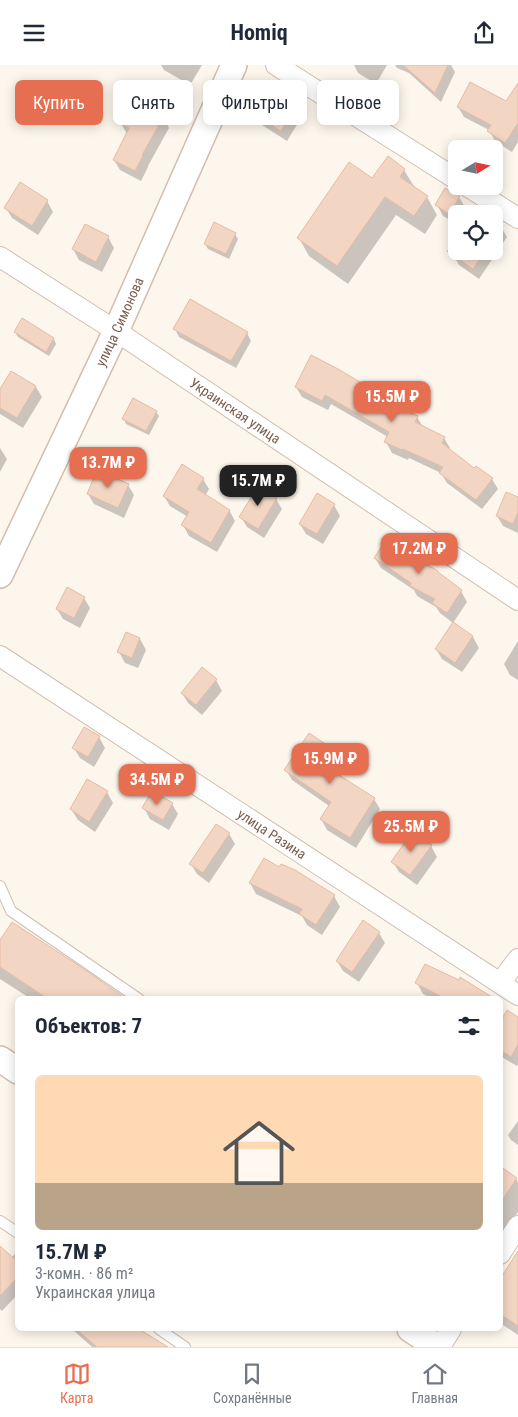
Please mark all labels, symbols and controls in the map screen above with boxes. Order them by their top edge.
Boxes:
icon: menu [20,19,48,47]
icon: share [470,19,498,47]
text: Homiq [230,20,288,45]
chip: Купить [15,80,103,125]
chip: Снять [113,80,193,125]
chip: Фильтры [203,80,307,125]
chip: Новое [317,80,399,125]
north arrow [448,140,502,195]
map controls [448,140,503,260]
button: locate [448,205,503,260]
street label: улица Симонова [92,275,147,369]
street label: Украинская улица [187,375,283,447]
pin: 15.5M ₽ [346,381,438,423]
text: 15.5M ₽ [365,387,419,406]
pin: 13.7M ₽ [62,447,154,489]
text: 13.7M ₽ [81,453,135,472]
pin: 15.7M ₽ [212,465,304,507]
text: 15.7M ₽ [231,471,285,490]
pin: 17.2M ₽ [373,533,465,575]
text: 17.2M ₽ [392,539,446,558]
pin: 15.9M ₽ [284,743,376,785]
text: 15.9M ₽ [303,749,357,768]
pin: 34.5M ₽ [111,763,203,806]
text: 34.5M ₽ [130,770,184,789]
street label: улица Разина [235,806,309,862]
pin: 25.5M ₽ [365,811,457,853]
text: 25.5M ₽ [384,817,438,836]
icon: filters [455,1012,483,1040]
text: Объектов: 7 [35,1014,142,1038]
icon: home [214,1108,304,1198]
text: 15.7M ₽ [35,1240,107,1264]
text: 3-комн. · 86 m² [35,1264,133,1283]
text: Украинская улица [35,1283,155,1302]
tab: Карта [60,1360,93,1406]
tab: Сохранённые [213,1360,292,1406]
tab: Главная [411,1360,458,1406]

